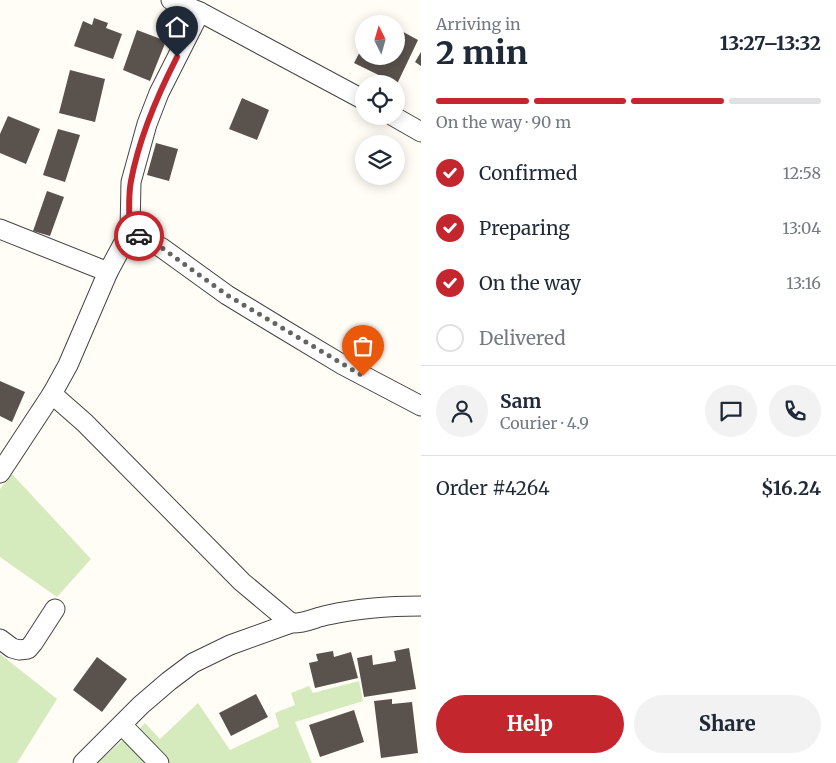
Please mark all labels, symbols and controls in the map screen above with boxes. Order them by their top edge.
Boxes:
pin [156,6,198,57]
icon: home [163,13,191,41]
text: Arriving in [436,14,521,34]
north arrow [355,15,405,65]
map controls [355,15,405,185]
text: 13:27–13:32 [720,31,821,55]
text: 2 min [436,33,528,73]
button: locate [355,75,405,125]
text: On the way · 90 m [436,112,571,132]
button: layers [355,135,405,185]
icon: check [436,159,464,187]
text: Confirmed [479,161,577,185]
text: 12:58 [783,163,821,183]
courier [114,211,164,261]
icon: check [436,214,464,242]
text: Preparing [479,216,570,240]
text: 13:04 [782,218,821,238]
icon: car [125,222,153,250]
icon: check [436,269,464,297]
text: On the way [479,271,581,295]
text: 13:16 [786,273,821,293]
pin [342,325,384,376]
text: Delivered [479,326,566,350]
icon: bag [349,332,377,360]
button: person [436,385,488,437]
button: chat [705,385,757,437]
button: phone [769,385,821,437]
text: Sam [500,389,541,413]
text: Courier · 4.9 [500,413,589,433]
text: Order #4264 [436,476,550,500]
text: $16.24 [761,476,821,500]
button: Help [436,695,624,753]
button: Share [634,695,821,753]

